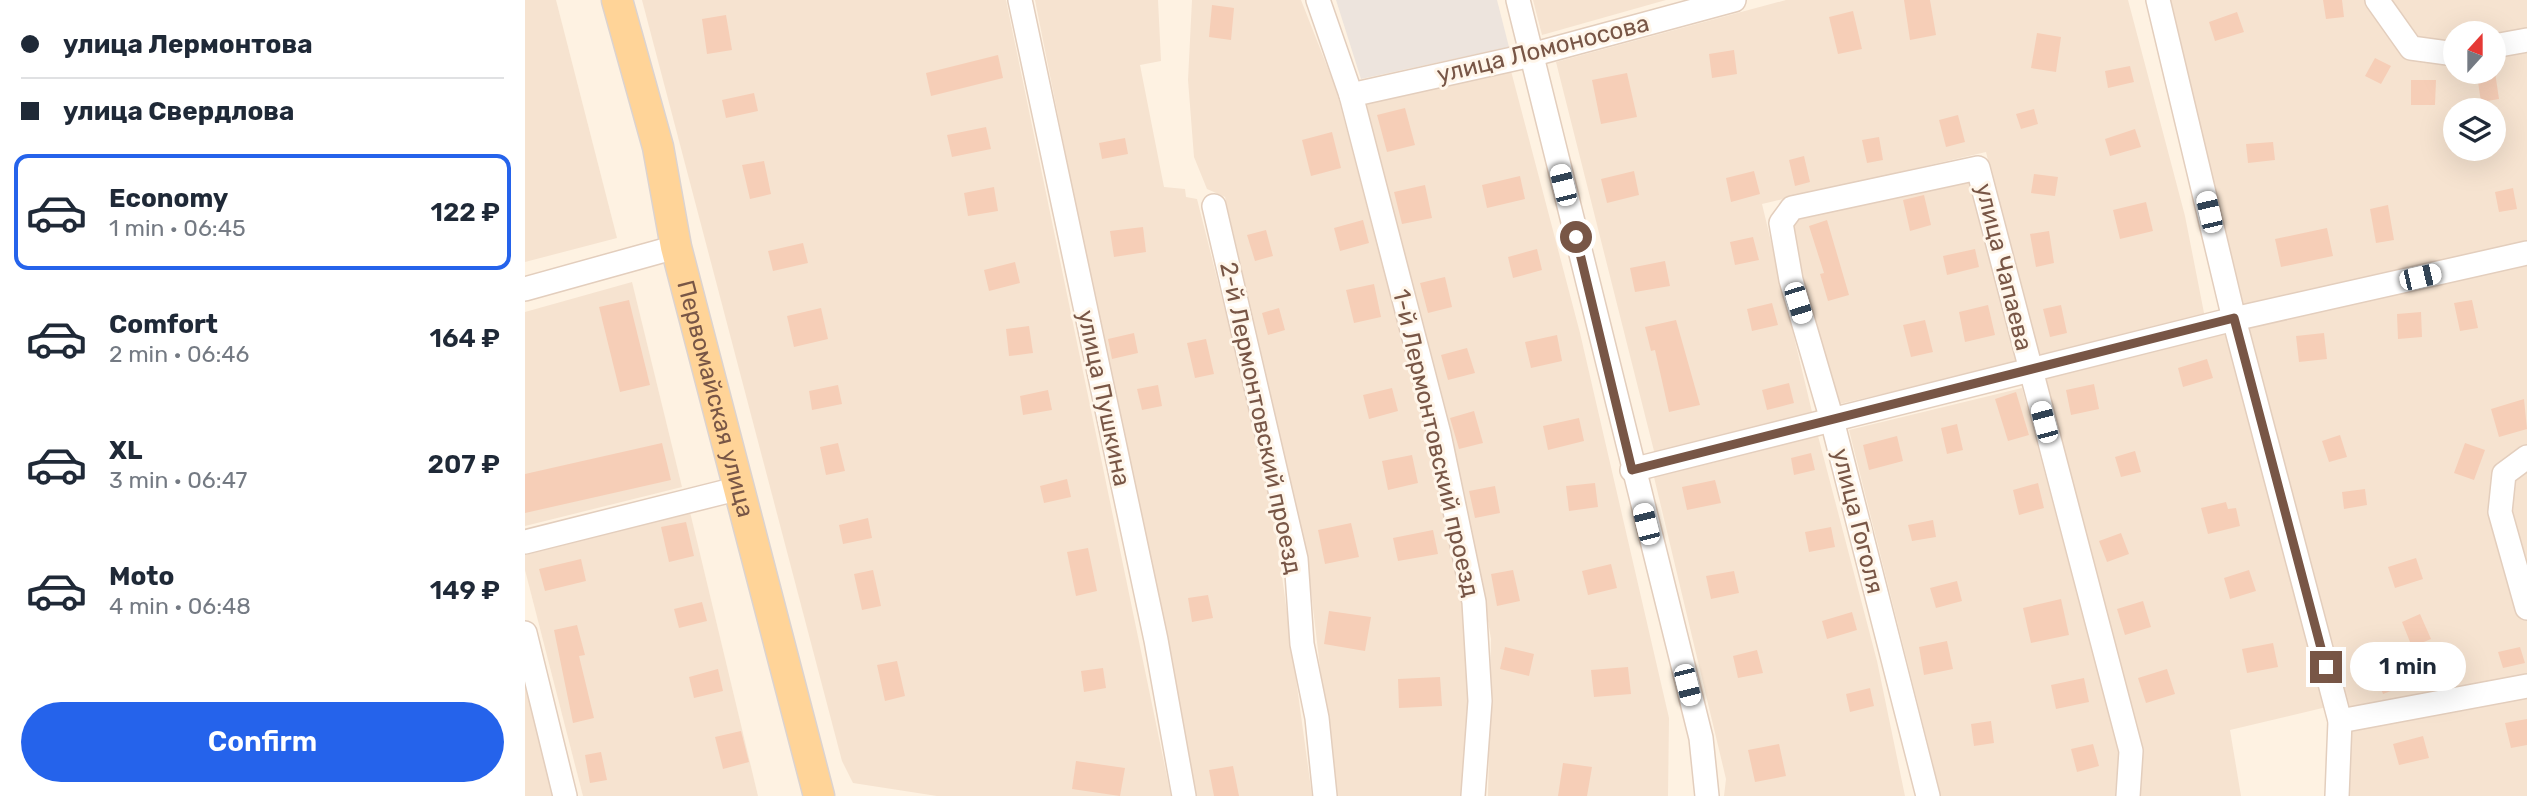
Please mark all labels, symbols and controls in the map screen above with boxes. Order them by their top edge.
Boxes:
street label: улица Ломоносова [1434,9,1652,89]
north arrow [2443,21,2506,84]
map controls [2443,21,2506,161]
text: улица Лермонтова [63,29,313,60]
text: улица Свердлова [63,96,294,127]
button: layers [2443,98,2506,161]
car [1548,162,1579,208]
street label: улица Чапаева [1970,180,2038,354]
icon: car [25,181,88,244]
text: Economy [109,183,228,214]
car [2195,189,2224,235]
text: 122 ₽ [430,197,500,228]
text: 1 min · 06:45 [109,214,246,242]
route start [1560,221,1592,253]
street label: 2-й Лермонтовский проезд [1214,259,1308,577]
car [2398,262,2443,292]
street label: Первомайская улица [671,277,760,520]
car [1782,280,1815,326]
street label: 1-й Лермонтовский проезд [1387,286,1485,600]
icon: car [25,307,88,370]
street label: улица Пушкина [1072,307,1136,489]
text: Comfort [109,309,218,340]
text: 164 ₽ [429,323,500,354]
text: 2 min · 06:46 [109,340,249,368]
car [2029,399,2060,445]
icon: car [25,433,88,496]
text: XL [109,435,142,466]
street label: улица Гоголя [1826,445,1890,597]
text: 207 ₽ [427,449,500,480]
text: 3 min · 06:47 [109,466,247,494]
car [1631,501,1662,547]
icon: car [25,559,88,622]
text: Moto [109,561,174,592]
text: 149 ₽ [430,575,500,606]
text: 4 min · 06:48 [109,592,251,620]
callout: 1 min [2351,642,2466,692]
route end [2310,651,2342,683]
text: 1 min [2379,652,2437,680]
car [1672,662,1703,708]
button: Confirm [21,702,504,782]

